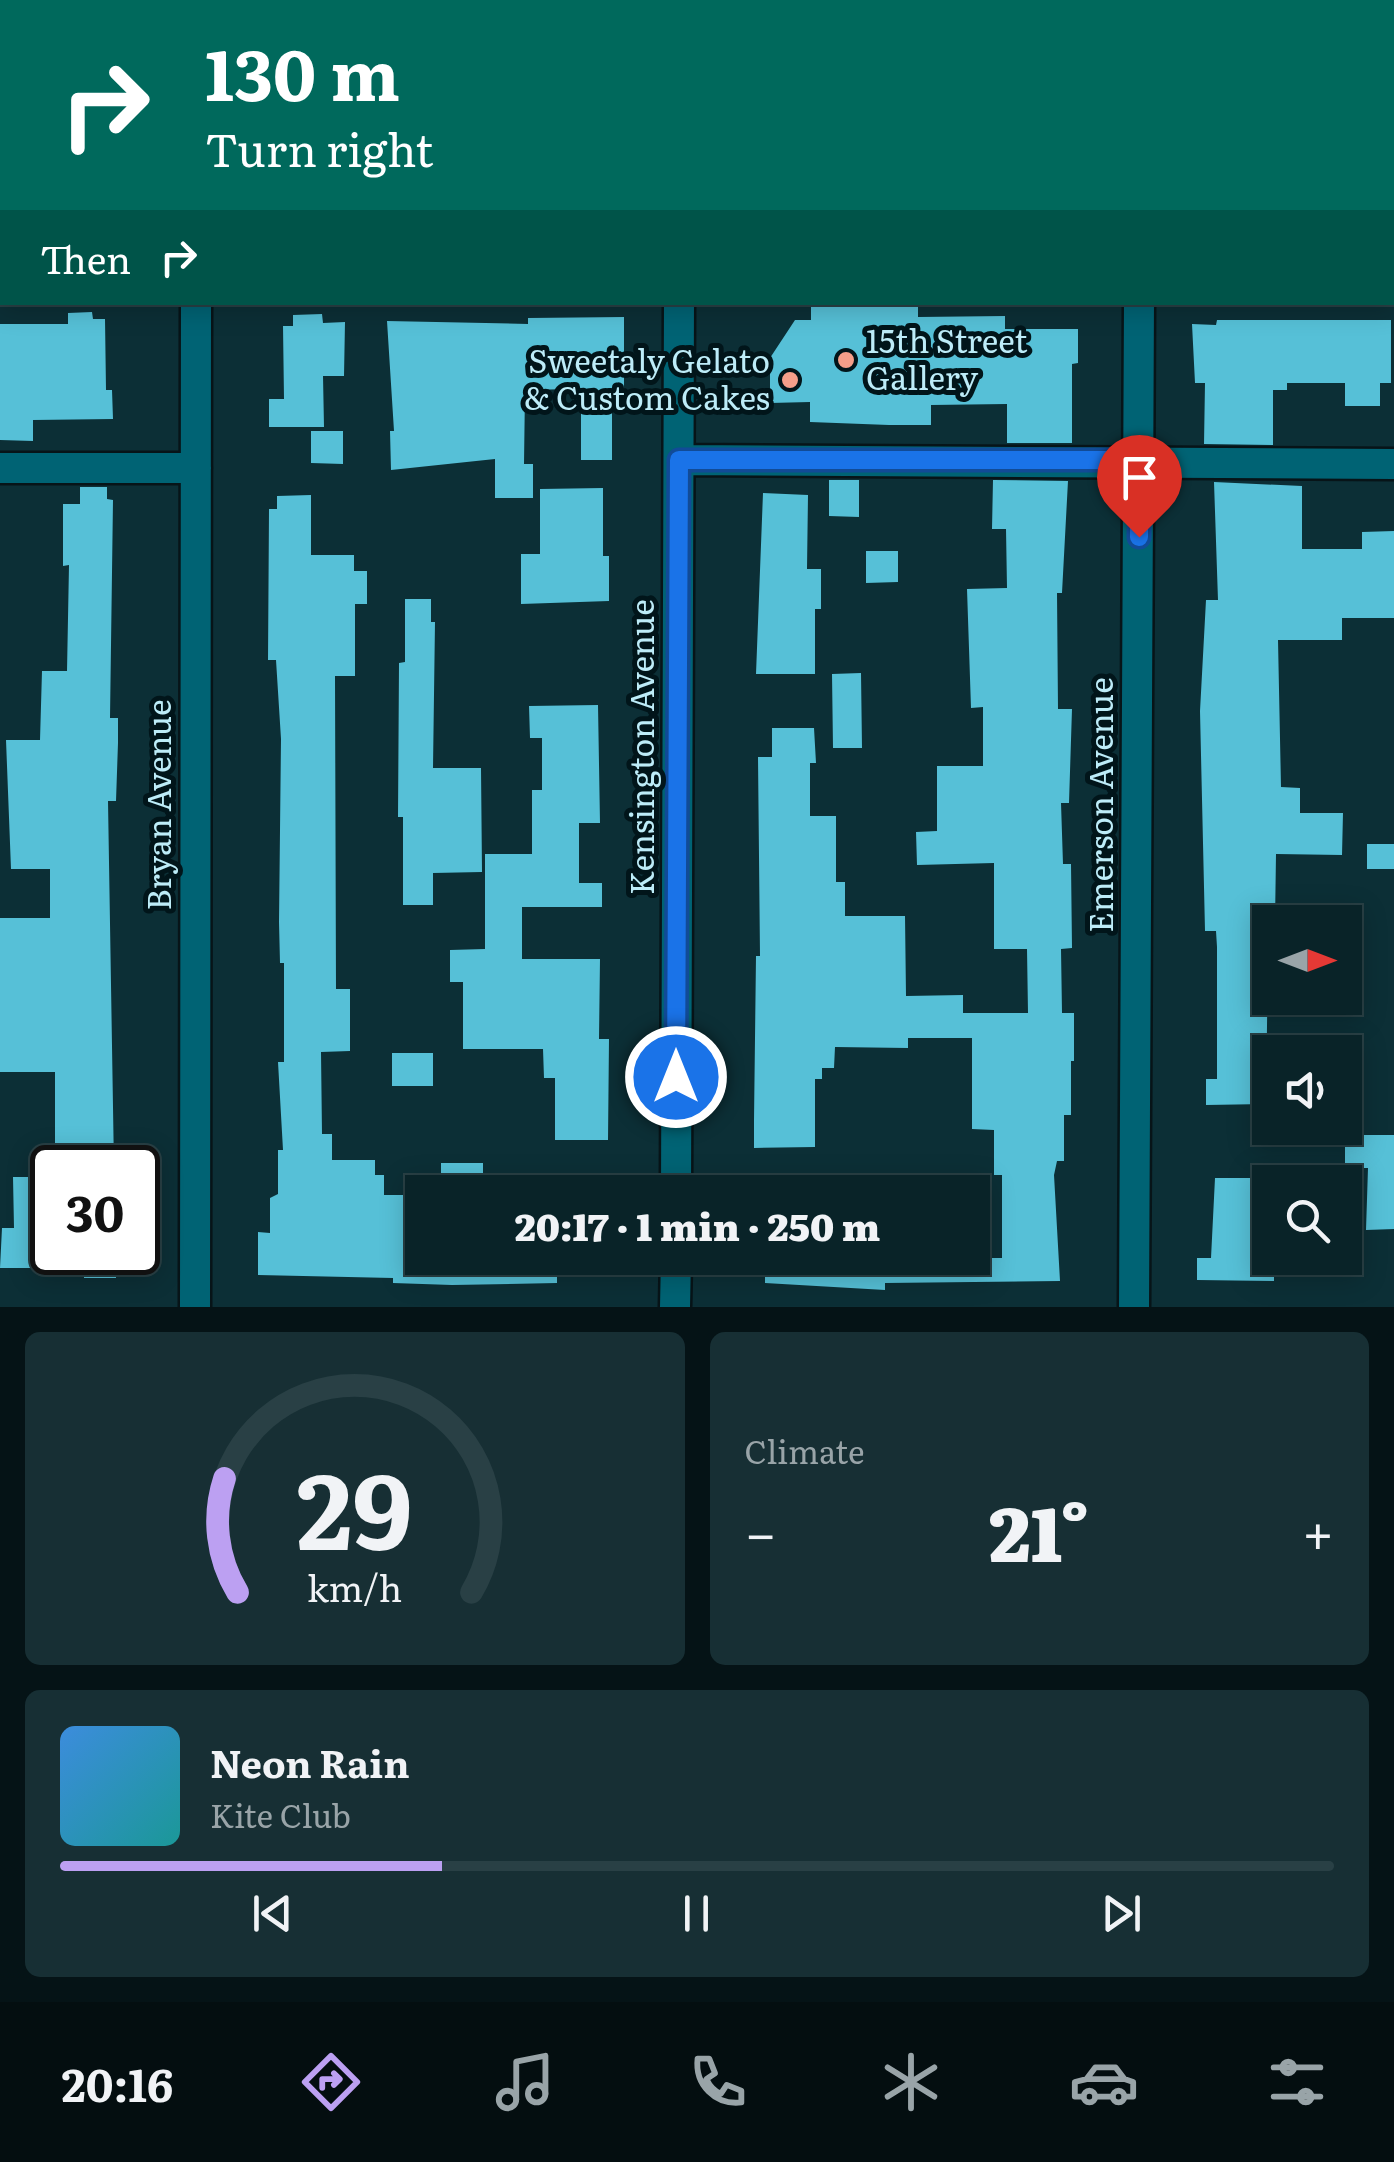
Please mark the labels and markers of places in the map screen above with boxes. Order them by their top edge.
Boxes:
place label: 15th Street Gallery [866,315,1027,400]
place label: Sweetaly Gelato & Custom Cakes [524,335,770,420]
marker: 15th Street Gallery [835,349,857,371]
marker: Sweetaly Gelato & Custom Cakes [779,369,801,391]
pin [1097,435,1182,538]

